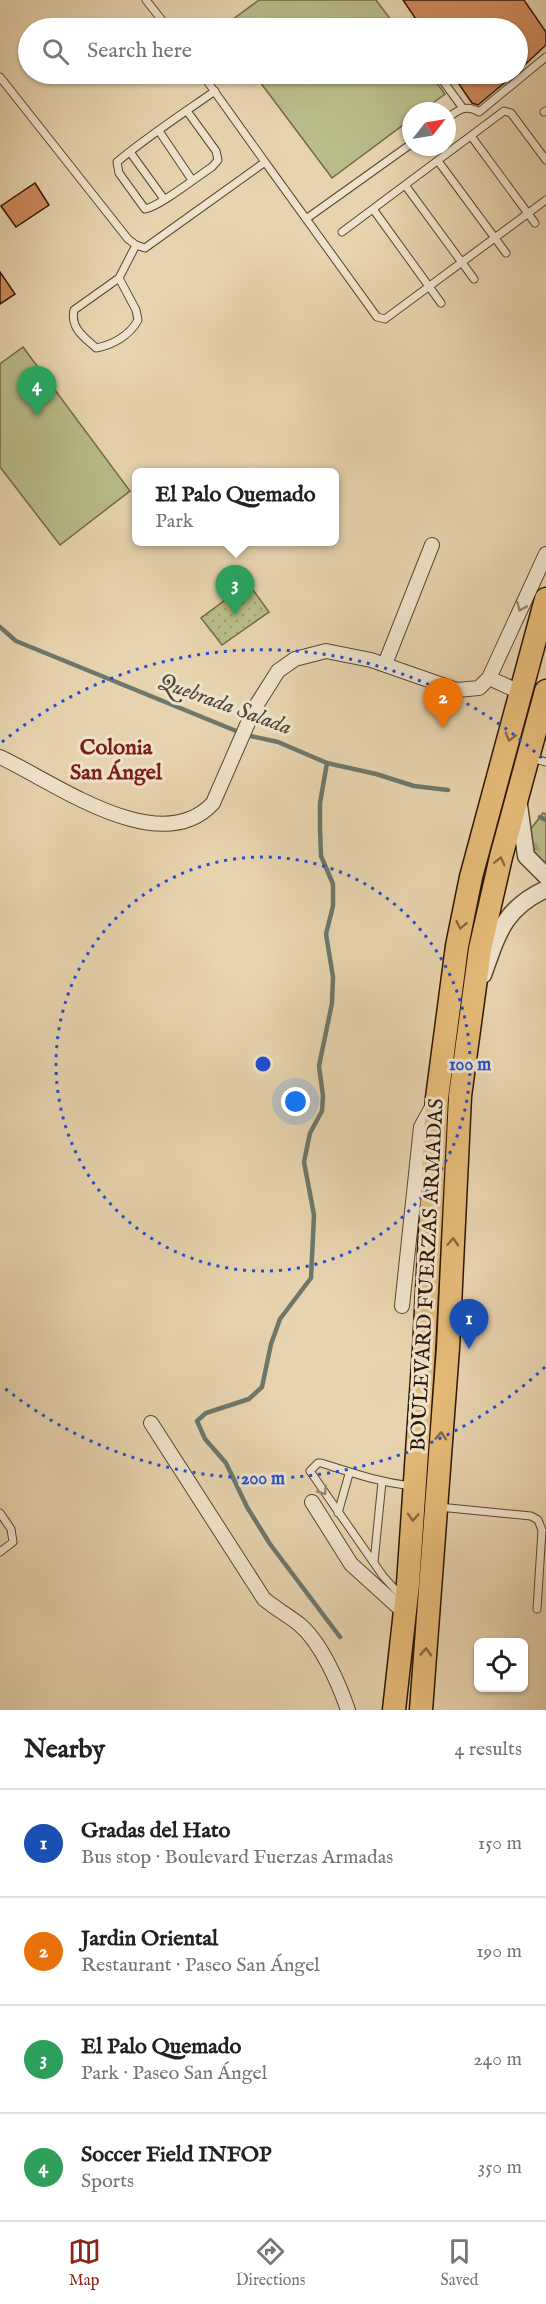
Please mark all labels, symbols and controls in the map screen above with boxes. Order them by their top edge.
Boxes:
search box [18,18,528,84]
icon: search [39,35,72,68]
text: Search here [87,37,192,65]
north arrow [402,102,456,156]
pin: 4 [18,366,57,416]
popup [132,468,339,546]
text: El Palo Quemado [155,481,316,509]
text: Park [155,509,193,534]
pin: 3 [216,566,254,615]
one-way arrow [516,600,528,611]
water label: Quebrada Salada [155,668,296,742]
pin: 2 [424,678,462,728]
one-way arrow [505,731,517,742]
district label: Colonia San Ángel [70,734,163,787]
one-way arrow [493,857,506,867]
one-way arrow [455,920,468,930]
centre of rings [253,1054,273,1074]
text: 100 m [449,1054,491,1077]
your location [281,1087,310,1116]
street label: BOULEVARD FUERZAS ARMADAS [405,1098,451,1452]
one-way arrow [446,1237,459,1246]
pin: 1 [450,1300,488,1349]
one-way arrow [435,1432,448,1441]
text: 200 m [241,1468,285,1491]
one-way arrow [316,1484,327,1495]
one-way arrow [407,1512,420,1522]
map controls [474,1638,528,1692]
button: locate [474,1638,528,1692]
one-way arrow [419,1647,432,1656]
text: Nearby [24,1733,105,1766]
text: 4 results [455,1737,522,1762]
text: Gradas del Hato [81,1817,230,1845]
text: 1 [40,1831,47,1856]
text: 150 m [478,1831,522,1856]
text: Bus stop · Boulevard Fuerzas Armadas [81,1845,393,1870]
text: Jardin Oriental [81,1925,218,1953]
text: 2 [39,1939,48,1964]
text: 190 m [476,1939,522,1964]
text: Restaurant · Paseo San Ángel [81,1953,320,1978]
text: El Palo Quemado [81,2033,241,2061]
text: 3 [40,2047,47,2072]
text: 240 m [473,2047,522,2072]
text: Park · Paseo San Ángel [81,2061,267,2086]
text: Soccer Field INFOP [81,2141,272,2169]
text: 4 [39,2155,48,2180]
text: 350 m [478,2155,522,2180]
text: Sports [81,2169,134,2194]
tab: Map [68,2235,101,2291]
tab: Directions [236,2235,305,2291]
tab: Saved [441,2235,478,2291]

